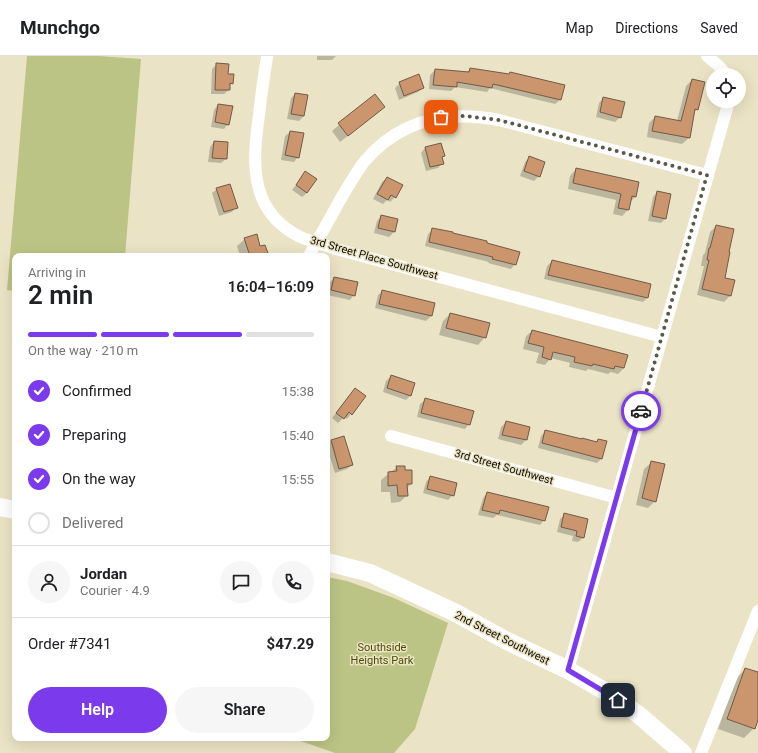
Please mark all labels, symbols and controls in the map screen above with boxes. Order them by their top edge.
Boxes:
text: Munchgo [20,16,100,39]
text: Map [566,20,593,36]
text: Directions [615,20,678,36]
text: Saved [700,20,738,36]
map controls [706,68,746,108]
button: locate [706,68,746,108]
pin [424,100,458,134]
icon: bag [430,106,452,128]
street label: 3rd Street Place Southwest [309,234,440,283]
text: Arriving in [28,265,86,280]
text: 16:04–16:09 [228,278,314,296]
text: 2 min [28,280,93,310]
text: On the way · 210 m [28,343,138,358]
icon: check [28,380,50,402]
text: Confirmed [62,382,132,400]
text: 15:38 [282,384,314,399]
courier [621,391,661,431]
icon: car [630,400,652,422]
icon: check [28,424,50,446]
text: Preparing [62,426,126,444]
text: 15:40 [282,428,314,443]
street label: 3rd Street Southwest [453,447,555,487]
icon: check [28,468,50,490]
text: On the way [62,470,136,488]
text: 15:55 [282,472,314,487]
text: Delivered [62,514,124,532]
button: person [28,561,70,603]
button: chat [220,561,262,603]
button: phone [272,561,314,603]
text: Jordan [80,565,127,583]
text: Courier · 4.9 [80,583,150,598]
street label: 2nd Street Southwest [452,608,552,668]
text: Order #7341 [28,635,111,653]
text: $47.29 [267,635,314,653]
park label: Southside Heights Park [351,641,414,667]
pin [601,683,635,717]
button: Help [28,687,167,733]
button: Share [175,687,314,733]
icon: home [607,689,629,711]

